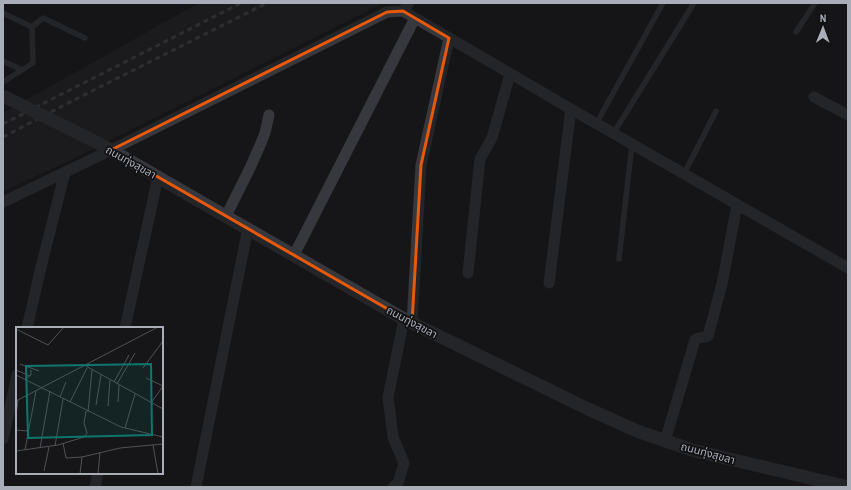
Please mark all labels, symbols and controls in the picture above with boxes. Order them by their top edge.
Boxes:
north arrow [803,8,843,48]
text: N [820,11,827,25]
street label: ถนนทุ่งสุขลา [103,142,159,182]
street label: ถนนทุ่งสุขลา [384,303,440,341]
inset map [16,327,163,474]
street label: ถนนทุ่งสุขลา [679,439,737,467]

